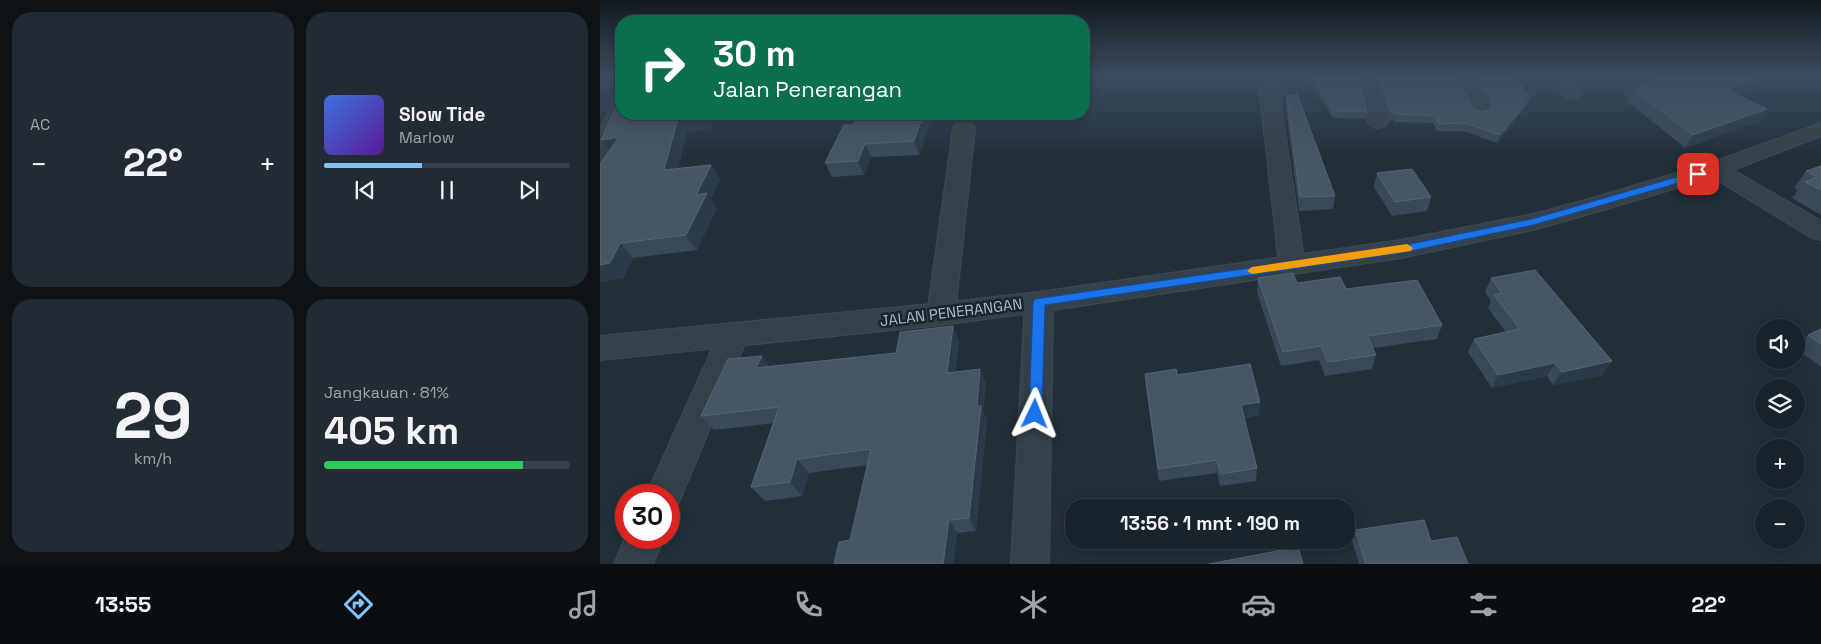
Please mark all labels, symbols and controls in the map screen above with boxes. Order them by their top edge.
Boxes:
text: 30 m [713,32,796,76]
icon: right [630,35,695,100]
text: Jalan Penerangan [713,75,902,103]
text: Slow Tide [399,102,485,127]
text: AC [30,114,50,135]
text: Marlow [399,127,455,148]
text: 22° [123,139,183,187]
text: − [30,146,47,182]
text: + [259,146,276,182]
pin [1677,153,1719,195]
icon: arrive [1684,160,1712,188]
icon: previous [351,176,379,204]
icon: pause [433,176,461,204]
icon: next [515,176,543,204]
street label: JALAN PENERANGAN [879,294,1023,330]
map controls [1755,319,1805,549]
button: sound [1755,319,1805,369]
text: 29 [114,374,192,457]
button: layers [1755,379,1805,429]
text: Jangkauan · 81% [324,382,449,403]
position arrow [1008,387,1060,439]
text: 405 km [324,407,459,455]
button: + [1755,439,1805,489]
text: km/h [134,448,172,469]
speed limit sign: 30 [615,484,680,549]
button: − [1755,499,1805,549]
text: 13:56 · 1 mnt · 190 m [1120,511,1300,536]
icon: directions [341,587,376,622]
icon: music [566,587,601,622]
icon: phone [791,587,826,622]
icon: climate [1016,587,1051,622]
icon: car [1241,587,1276,622]
icon: filters [1466,587,1501,622]
text: 13:55 [95,590,151,618]
text: 22° [1691,590,1726,618]

